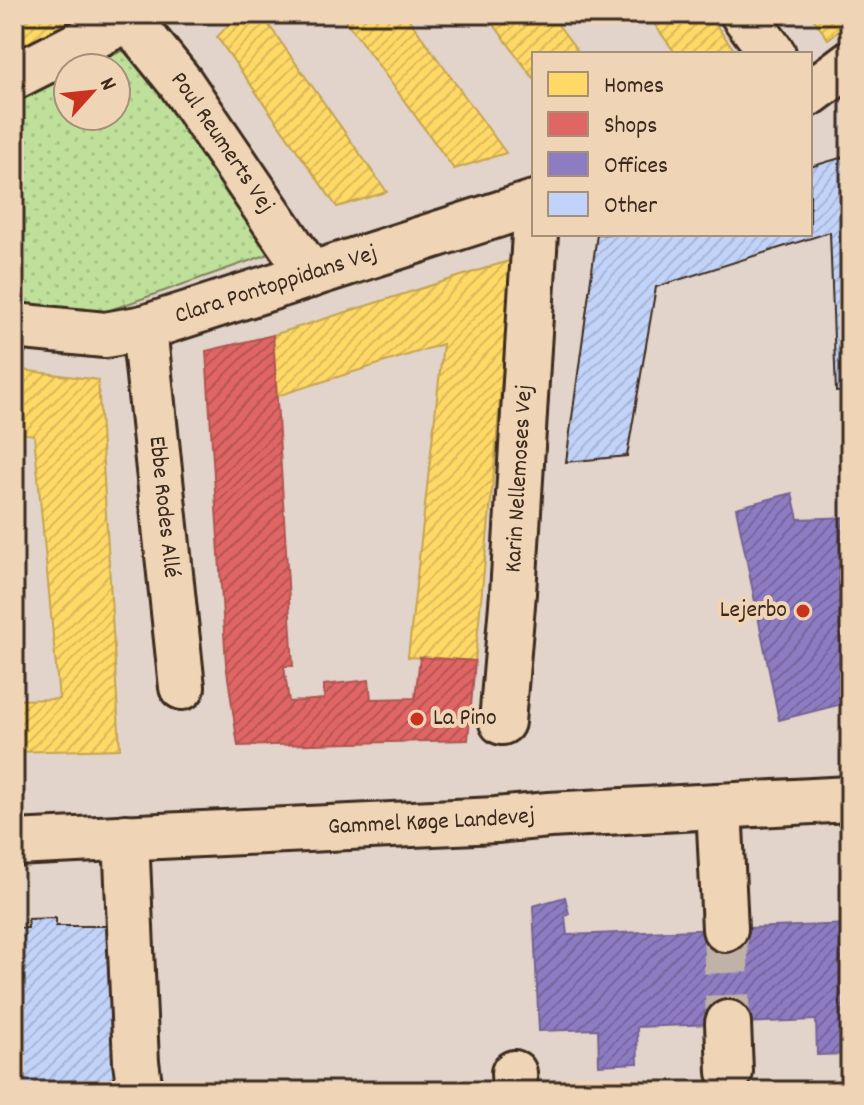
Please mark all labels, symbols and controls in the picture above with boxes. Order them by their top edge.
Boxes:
north arrow [52,52,132,132]
legend [532,52,812,236]
street label: Poul Reumerts Vej [162,65,282,221]
text: Homes [604,70,664,104]
text: N [90,73,123,97]
text: Shops [604,110,657,144]
text: Offices [604,150,668,184]
text: Other [604,190,657,224]
street label: Clara Pontoppidans Vej [171,237,382,334]
street label: Karin Nellemoses Vej [497,384,543,574]
street label: Ebbe Rodes Allé [139,434,187,580]
place label: Lejerbo [720,594,787,628]
marker: Lejerbo [794,602,812,620]
place label: La Pino [433,702,497,736]
marker: La Pino [408,710,426,728]
street label: Gammel Køge Landevej [327,799,537,845]

